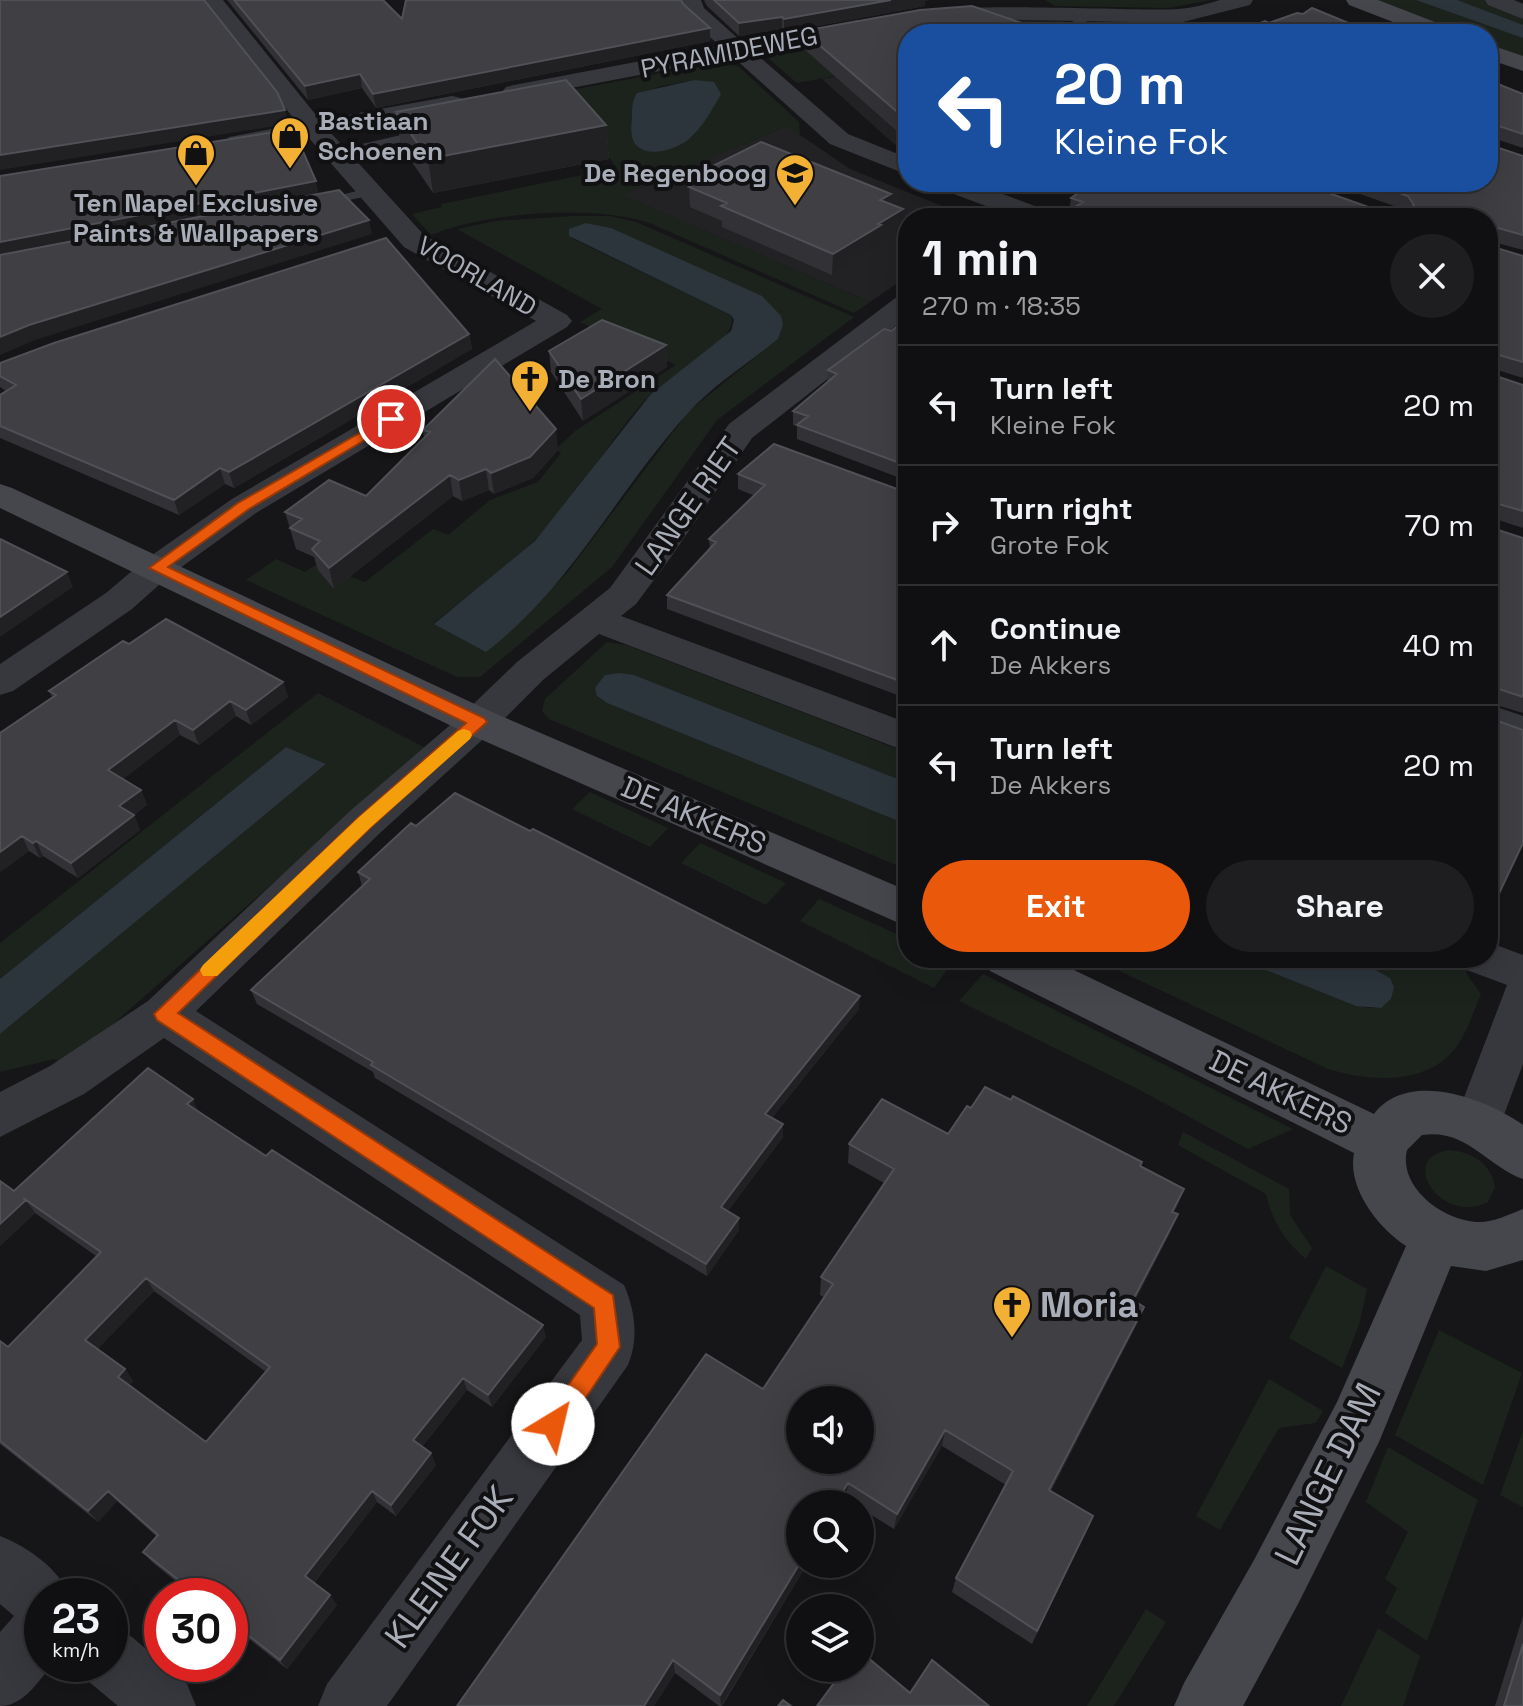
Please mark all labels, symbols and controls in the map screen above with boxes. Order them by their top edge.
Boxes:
street label: PYRAMIDEWEG [638,18,820,86]
text: 20 m [1054,49,1186,120]
icon: left [922,56,1026,160]
place label: Bastiaan Schoenen [318,104,443,168]
shop icon: Bastiaan Schoenen [269,115,311,170]
text: Kleine Fok [1054,119,1228,165]
shop icon: Ten Napel Exclusive Paints & Wallpapers [175,132,217,187]
school or university icon: De Regenboog [774,152,816,207]
place label: De Regenboog [584,156,767,190]
place label: Ten Napel Exclusive Paints & Wallpapers [73,186,319,250]
street label: VOORLAND [411,228,543,324]
text: 1 min [922,228,1039,289]
button: close [1390,234,1474,318]
text: 270 m · 18:35 [922,289,1081,323]
church icon: De Bron [509,358,551,413]
place label: De Bron [558,362,656,396]
text: Turn left [990,369,1113,408]
icon: left [922,383,966,427]
pin [357,385,425,453]
text: 20 m [1403,386,1474,425]
icon: arrive [369,397,413,441]
text: Kleine Fok [990,408,1116,442]
street label: LANGE RIET [626,429,750,583]
text: Turn right [990,489,1133,528]
icon: right [922,503,966,547]
text: 70 m [1405,506,1474,545]
text: Grote Fok [990,528,1110,562]
text: Continue [990,609,1121,648]
icon: ahead [922,623,966,667]
text: 40 m [1403,626,1474,665]
text: De Akkers [990,648,1111,682]
text: Turn left [990,729,1113,768]
icon: left [922,743,966,787]
text: 20 m [1403,746,1474,785]
street label: DE AKKERS [616,767,772,863]
text: De Akkers [990,768,1111,802]
button: Exit [922,860,1190,952]
button: Share [1206,860,1474,952]
street label: DE AKKERS [1203,1041,1359,1143]
place label: Moria [1040,1282,1139,1328]
church icon: Moria [991,1284,1033,1339]
street label: LANGE DAM [1264,1375,1392,1573]
position arrow [511,1382,595,1466]
map controls [786,1386,874,1682]
button: sound [786,1386,874,1474]
street label: KLEINE FOK [375,1477,523,1657]
button: search [786,1490,874,1578]
speed limit sign: 30 [144,1578,248,1682]
text: 23 [52,1594,100,1645]
button: layers [786,1594,874,1682]
text: km/h [52,1637,100,1663]

